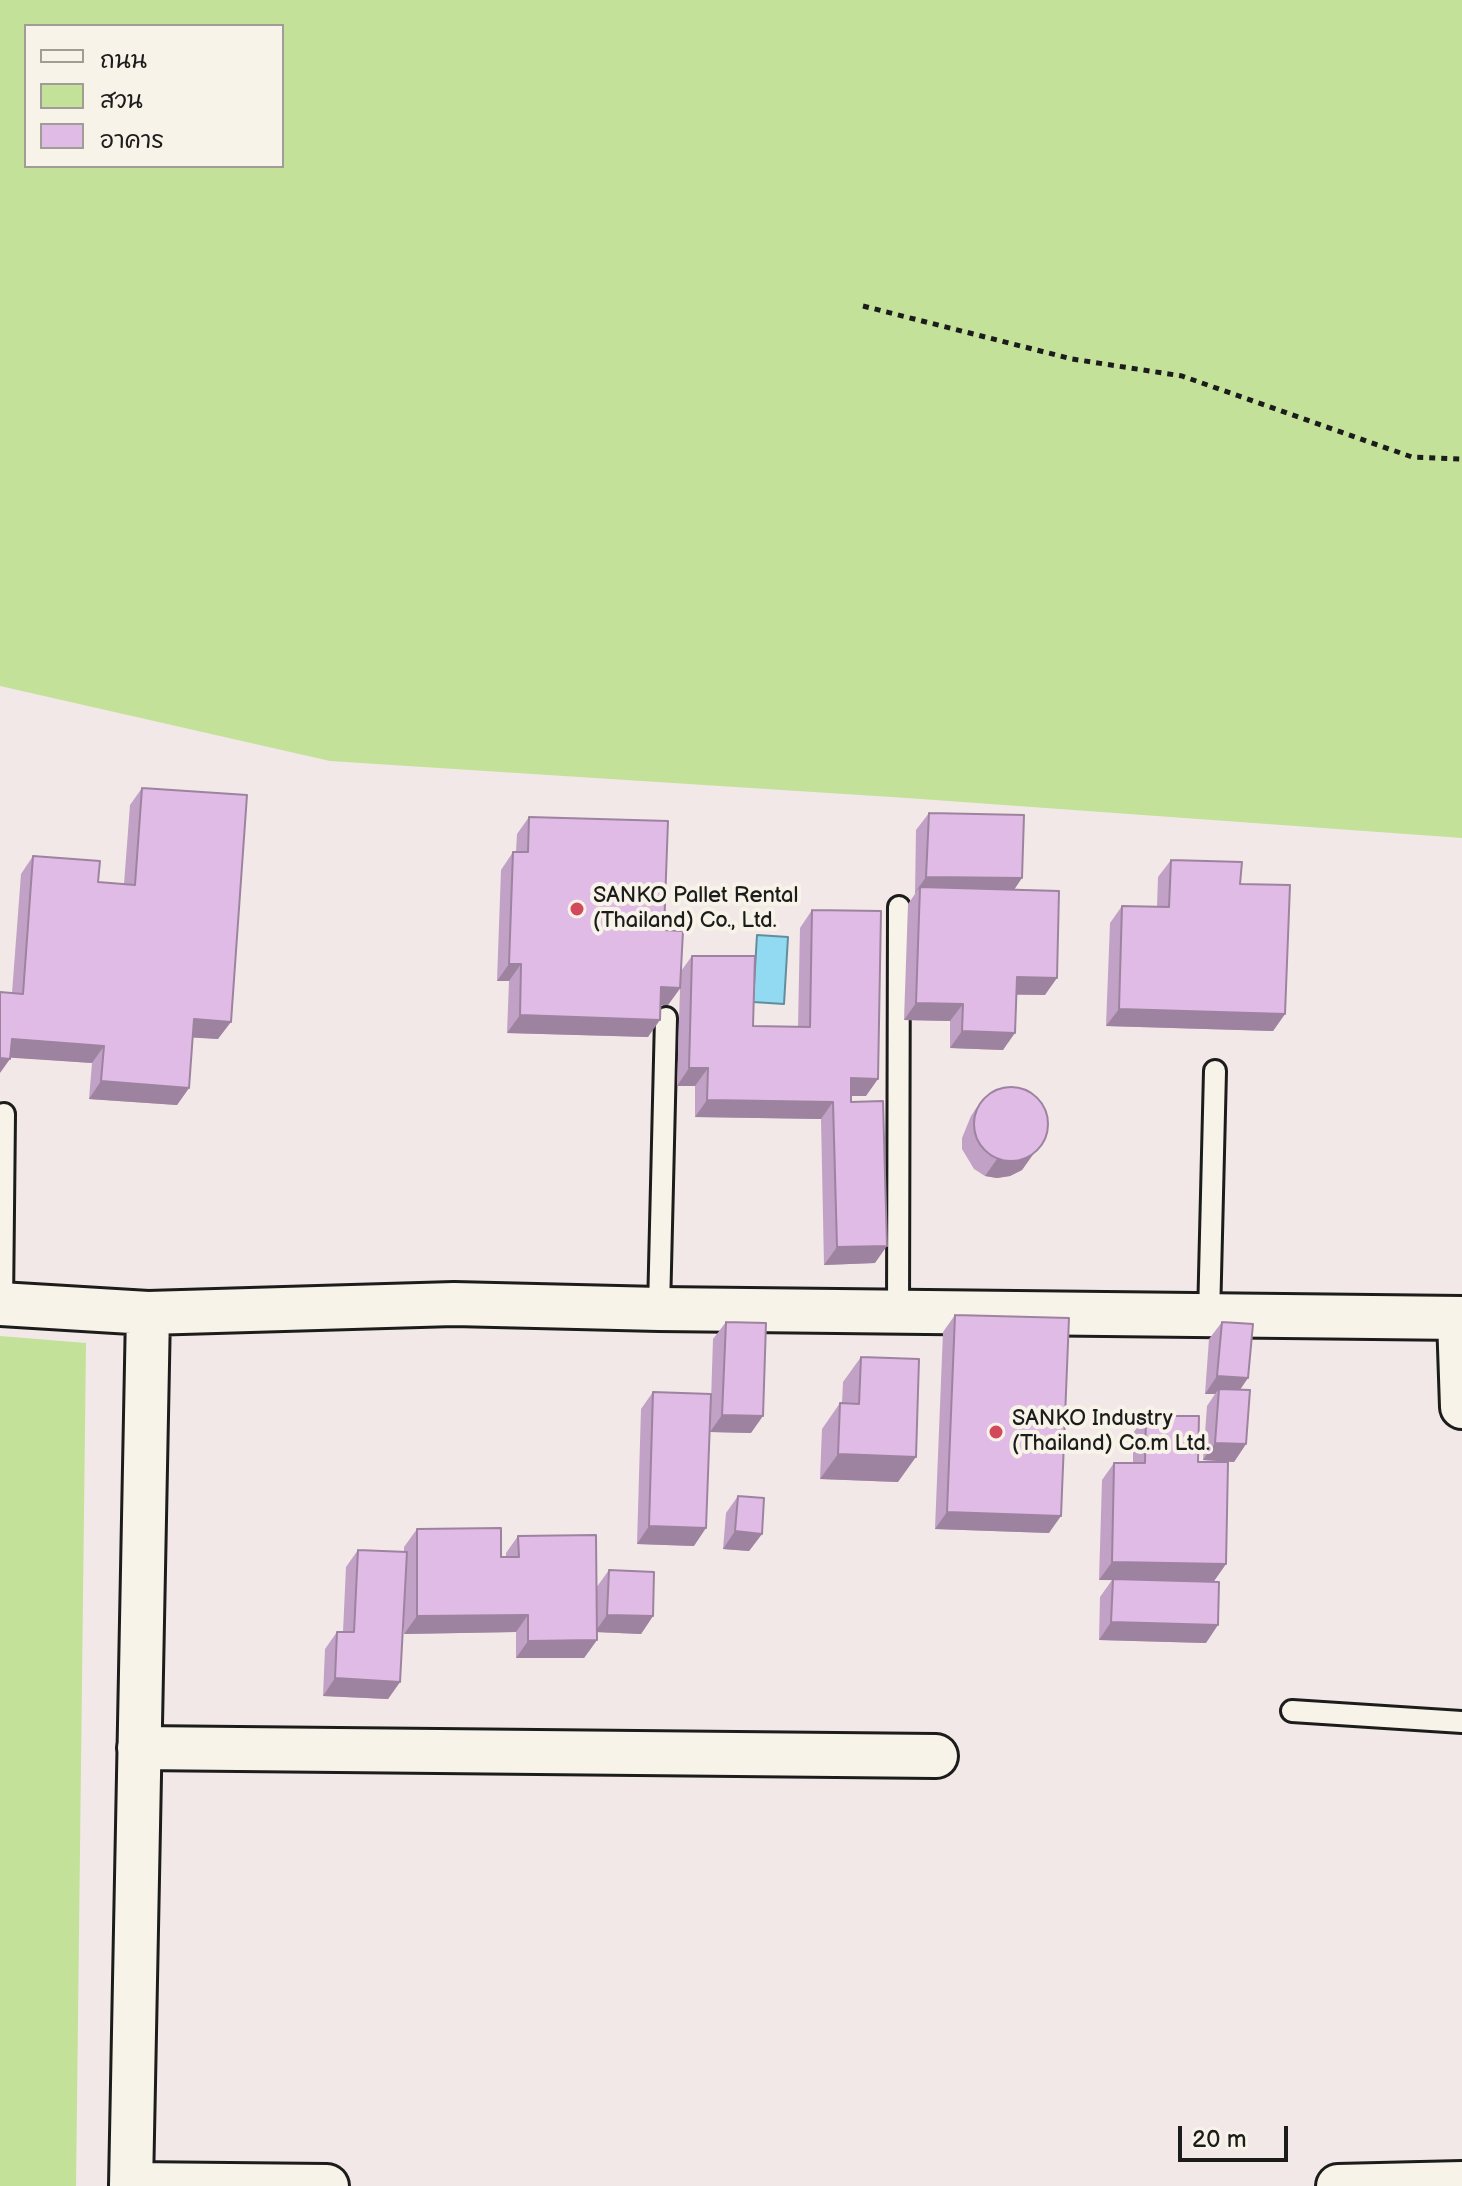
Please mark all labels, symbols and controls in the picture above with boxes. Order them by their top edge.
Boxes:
legend [24,24,284,168]
text: ถนน [100,46,147,75]
text: สวน [100,86,143,115]
text: อาคาร [100,126,164,155]
place label: SANKO Pallet Rental (Thailand) Co., Ltd. [593,883,798,934]
marker: SANKO Pallet Rental (Thailand) Co., Ltd. [568,900,586,918]
place label: SANKO Industry (Thailand) Co.m Ltd. [1012,1406,1210,1458]
marker: SANKO Industry (Thailand) Co.m Ltd. [987,1423,1005,1441]
scale bar [1182,2110,1292,2160]
text: 20 m [1192,2125,1247,2154]

